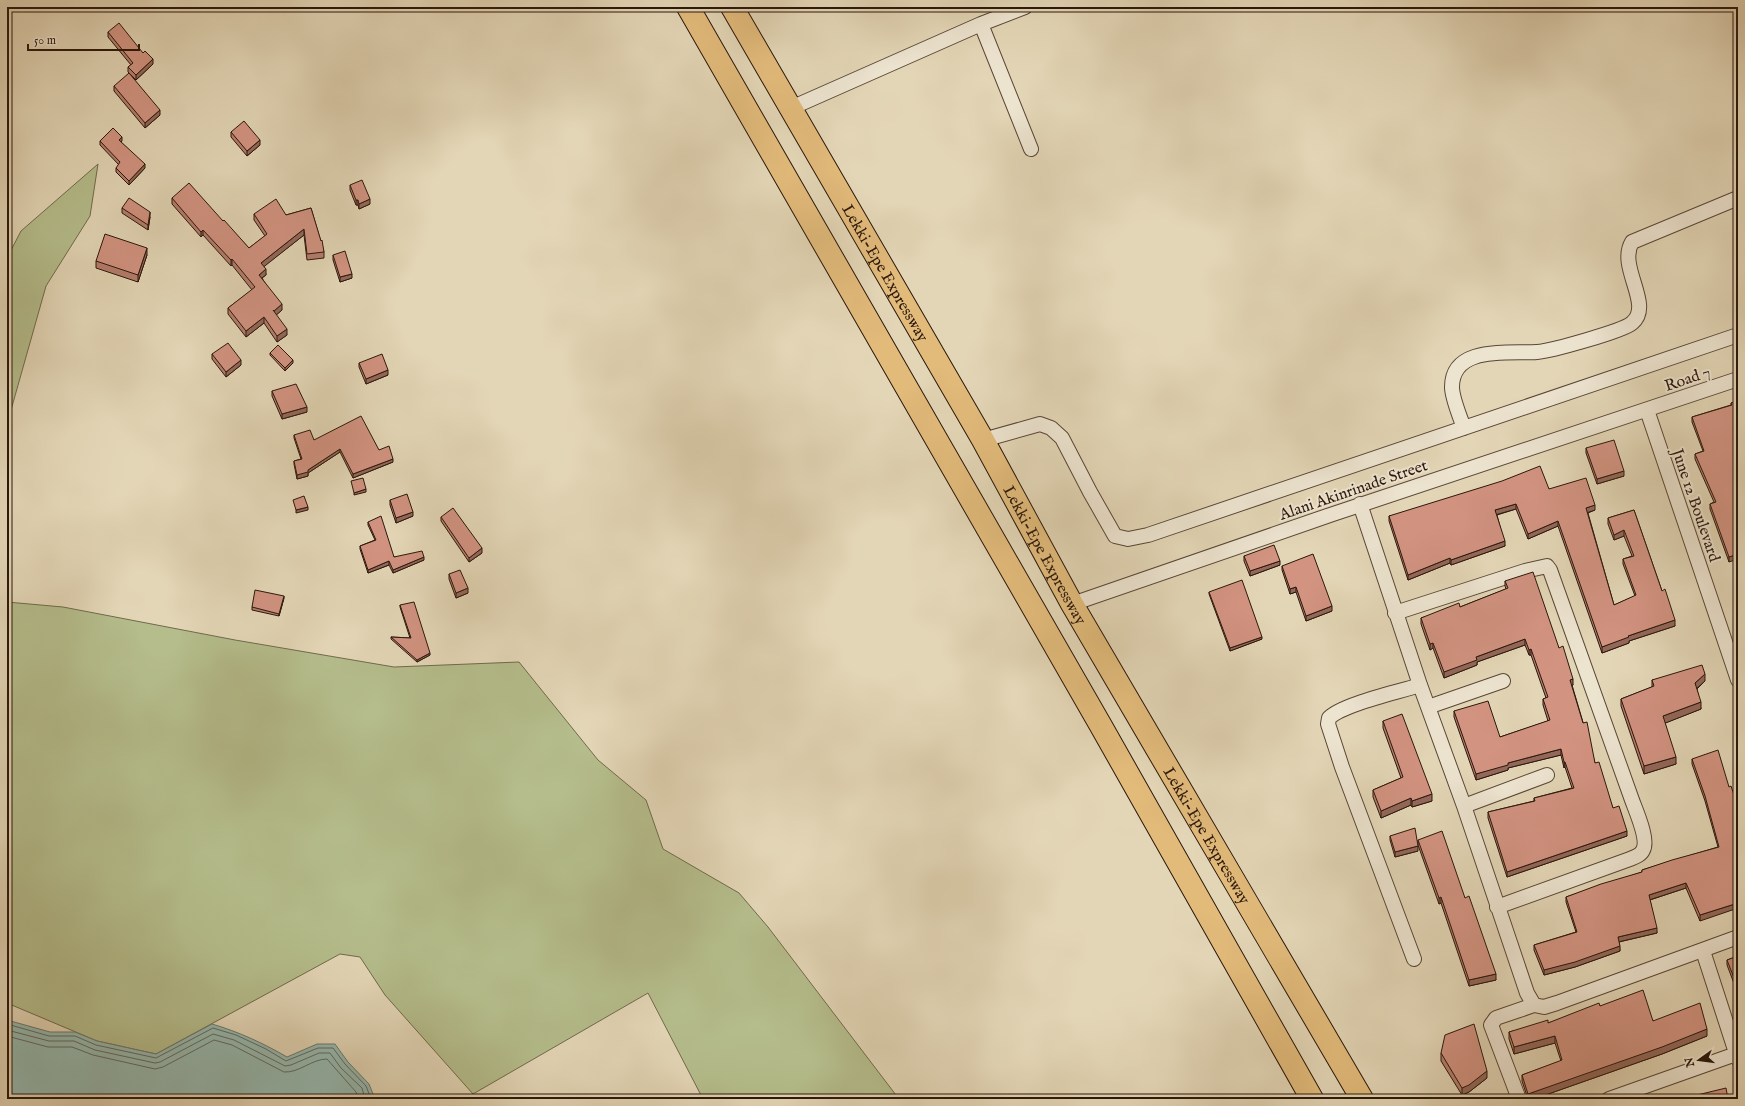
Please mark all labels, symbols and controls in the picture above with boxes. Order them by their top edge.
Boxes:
scale bar [28,26,139,52]
text: 50 m [34,33,56,48]
street label: Lekki-Epe Expressway [837,201,932,346]
street label: Road 7 [1662,363,1713,397]
street label: June 12 Boulevard [1666,445,1724,565]
street label: Alani Akinrinade Street [1276,456,1431,526]
street label: Lekki-Epe Expressway [998,483,1090,629]
street label: Lekki-Epe Expressway [1158,764,1254,908]
north arrow [1679,1040,1719,1080]
text: N [1682,1055,1698,1069]

